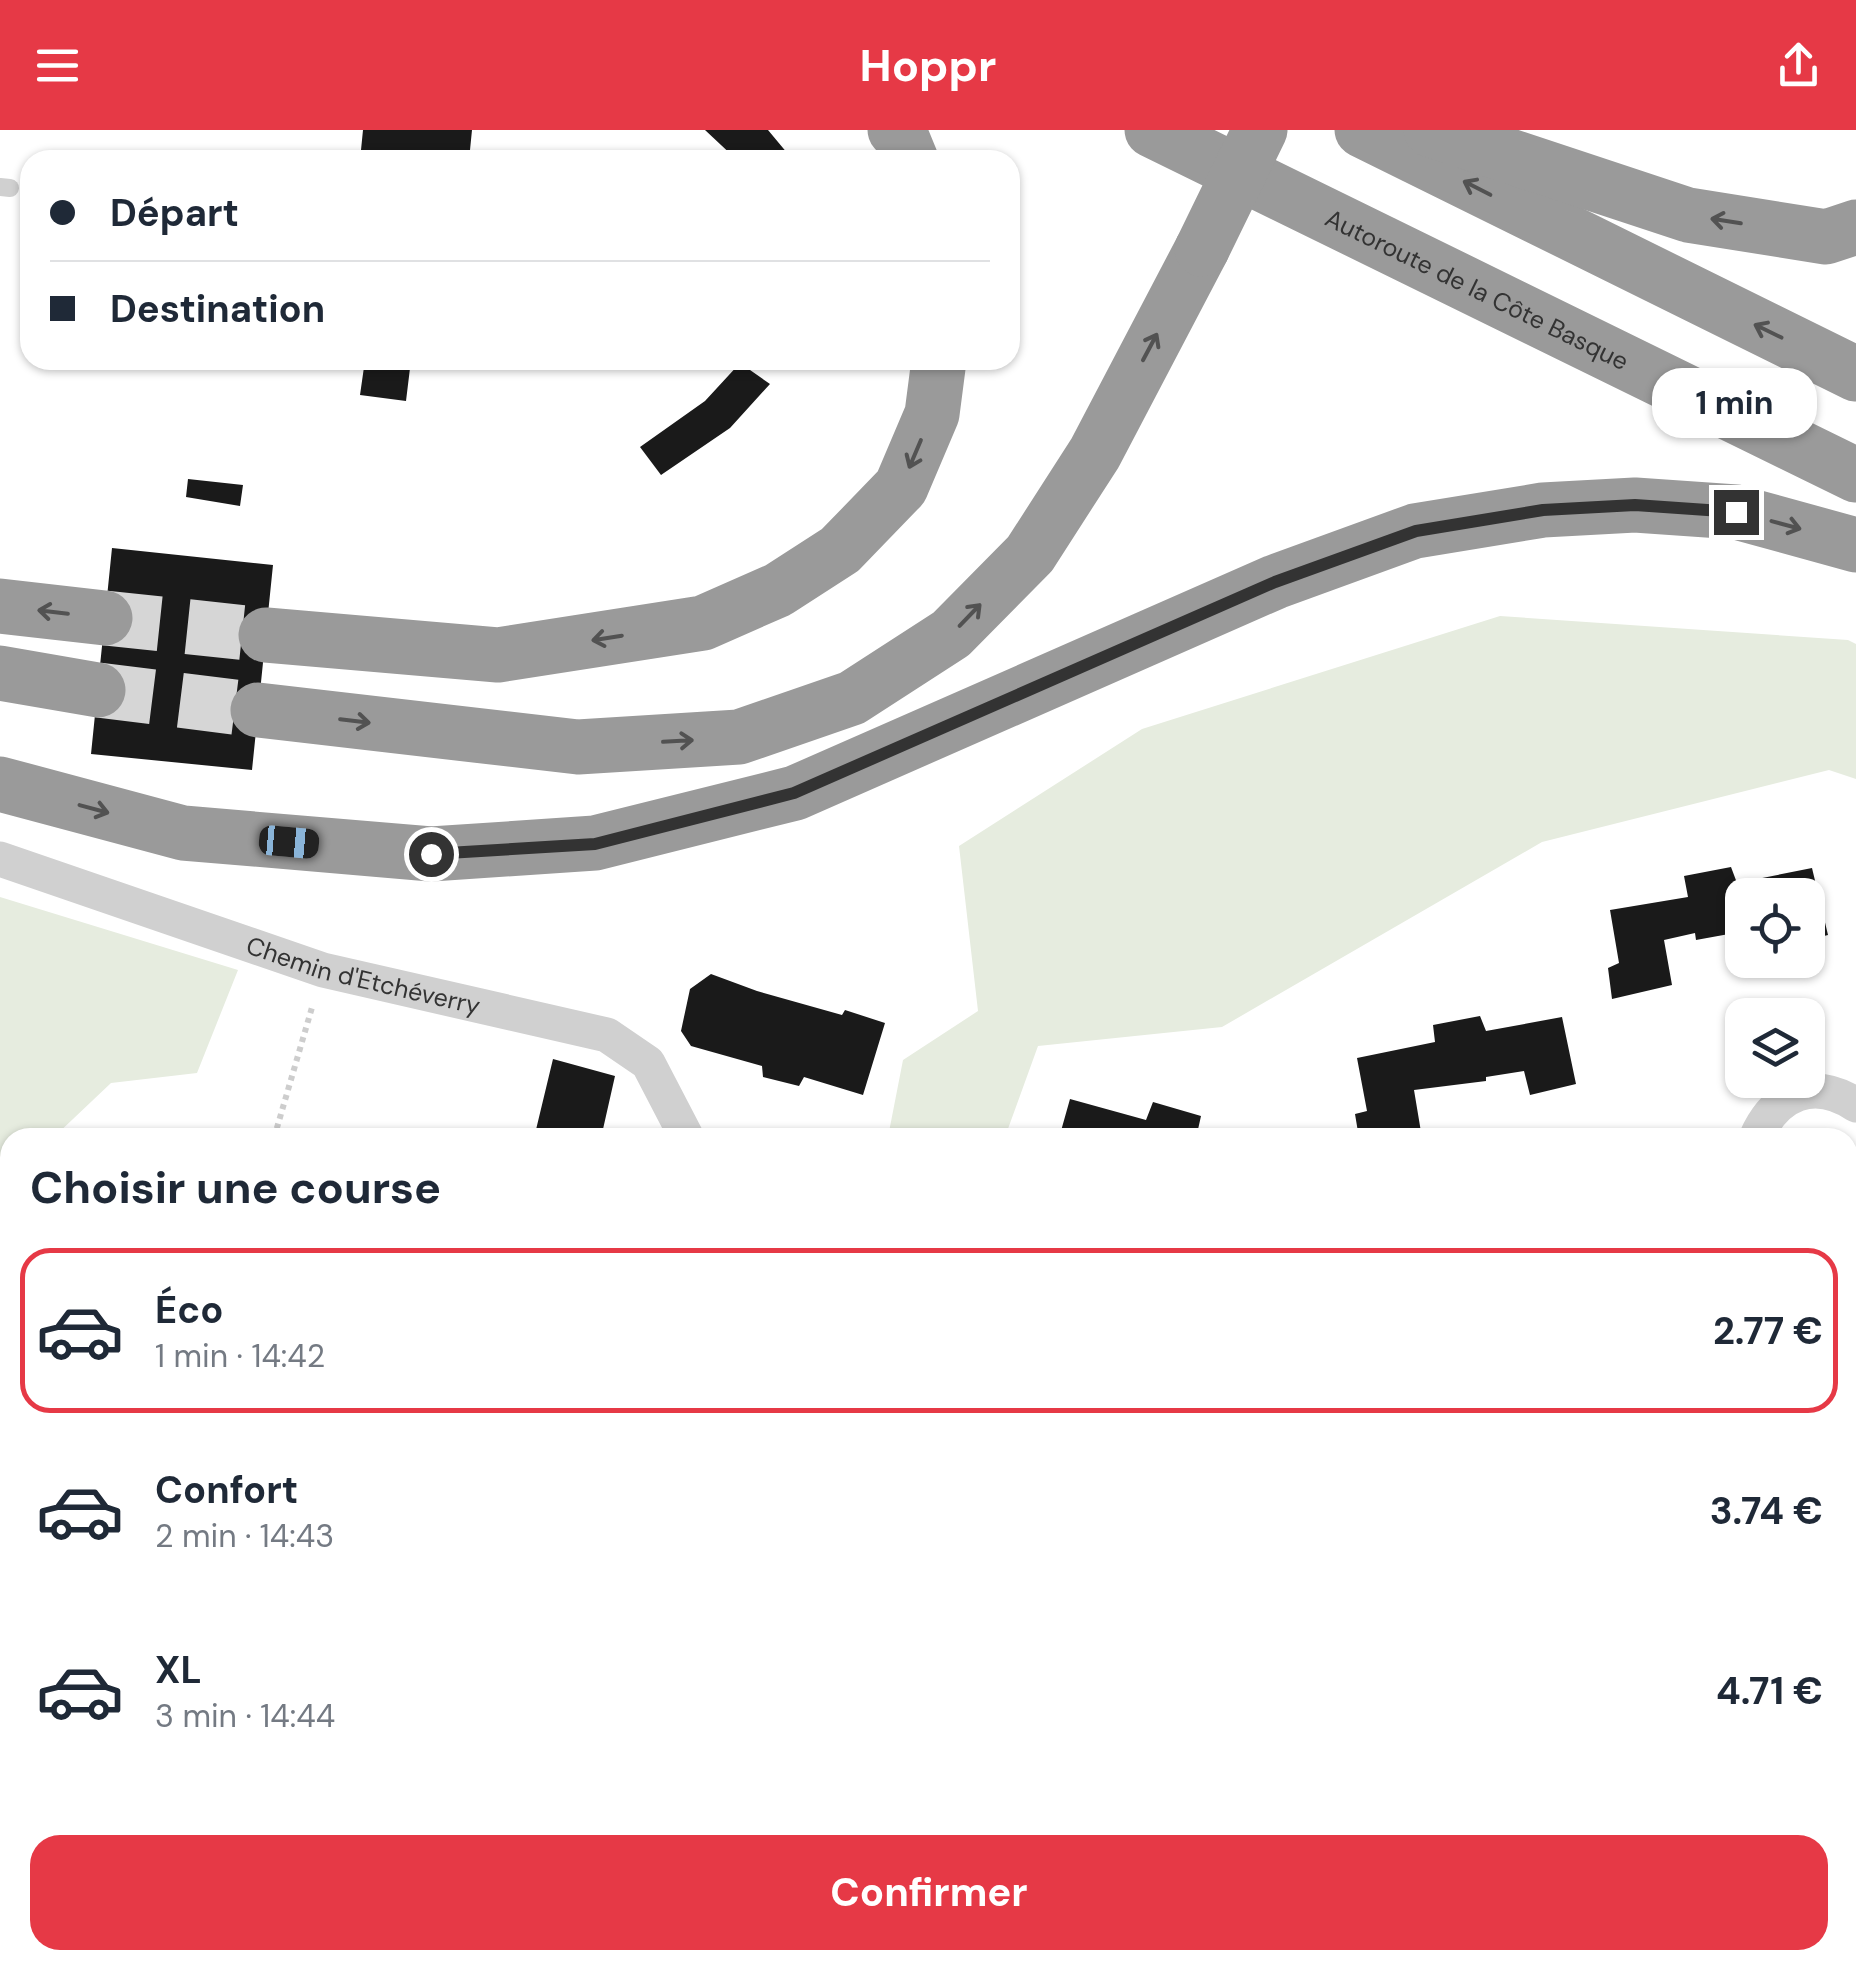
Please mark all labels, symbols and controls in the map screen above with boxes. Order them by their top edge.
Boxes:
text: Hoppr [860,36,996,95]
icon: menu [30,38,85,93]
icon: share [1771,38,1826,93]
one-way arrow [1462,178,1492,197]
text: Départ [110,188,239,238]
street label: Autoroute de la Côte Basque [1320,202,1634,378]
one-way arrow [1711,212,1743,230]
text: Destination [110,284,325,334]
one-way arrow [1754,321,1784,340]
one-way arrow [1141,333,1161,363]
callout: 1 min [1654,367,1818,437]
text: 1 min [1696,382,1773,424]
one-way arrow [905,438,923,469]
route end [1714,490,1759,535]
one-way arrow [1770,517,1802,536]
one-way arrow [37,602,69,621]
one-way arrow [958,604,982,628]
one-way arrow [591,629,623,647]
one-way arrow [338,712,371,731]
one-way arrow [662,731,694,750]
one-way arrow [78,801,109,820]
car [258,824,320,860]
route start [409,832,454,877]
map controls [1725,878,1825,1098]
button: locate [1725,878,1825,978]
street label: Chemin d'Etchéverry [242,929,483,1022]
button: layers [1725,998,1825,1098]
text: Choisir une course [30,1158,441,1217]
text: Éco [155,1285,223,1335]
icon: car [35,1286,125,1376]
text: 2.77 € [1713,1306,1823,1356]
text: 1 min · 14:42 [155,1335,325,1377]
text: Confort [155,1465,298,1515]
icon: car [35,1466,125,1556]
text: 3.74 € [1710,1486,1823,1536]
text: 2 min · 14:43 [155,1515,334,1557]
text: XL [155,1645,202,1695]
icon: car [35,1646,125,1736]
text: 4.71 € [1716,1666,1823,1716]
text: 3 min · 14:44 [155,1695,335,1737]
button: Confirmer [30,1835,1828,1950]

